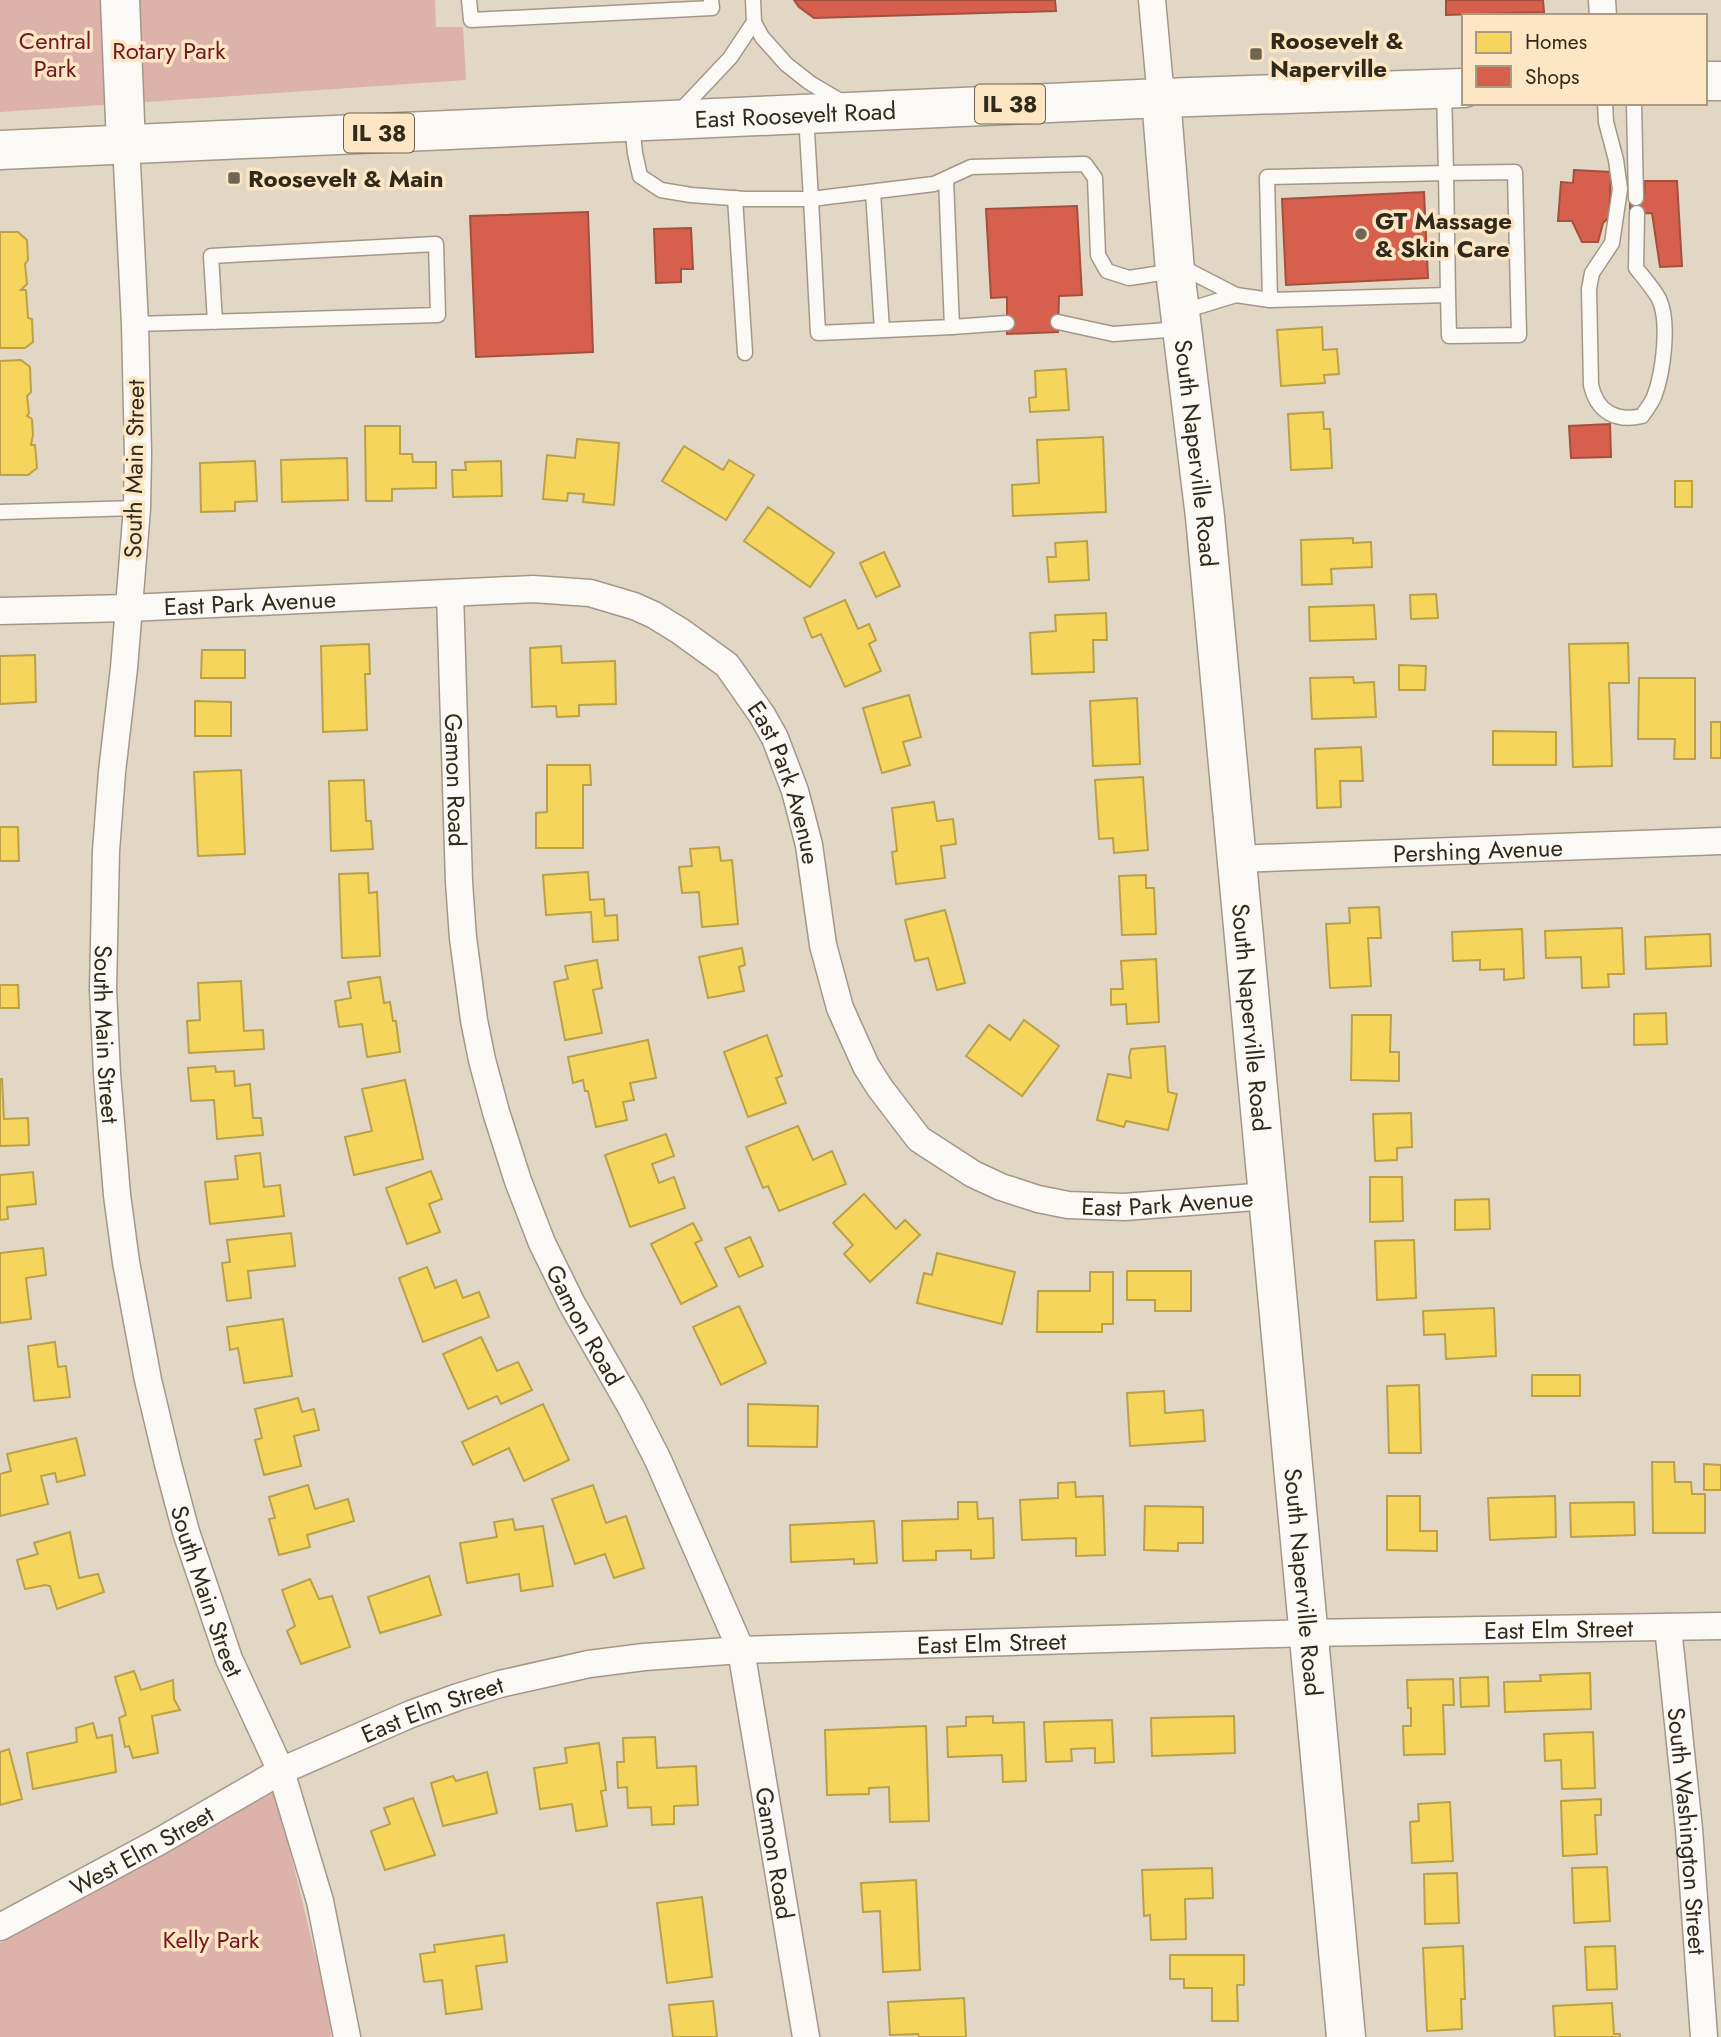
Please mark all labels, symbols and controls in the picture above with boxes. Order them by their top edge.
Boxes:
legend [1462,14,1707,105]
park label: Central Park [19,23,91,86]
place label: Roosevelt & Naperville [1270,23,1404,86]
text: Homes [1525,27,1587,57]
park label: Rotary Park [112,33,226,68]
marker: Roosevelt & Naperville [1248,46,1264,62]
text: Shops [1525,62,1579,92]
road number: IL 38 [975,85,1045,124]
street label: East Roosevelt Road [694,92,897,136]
road number: IL 38 [344,114,414,152]
place label: Roosevelt & Main [248,161,444,196]
marker: Roosevelt & Main [226,170,242,186]
place label: GT Massage & Skin Care [1375,203,1512,266]
marker: GT Massage & Skin Care [1353,226,1369,242]
street label: South Naperville Road [1166,337,1227,568]
street label: South Main Street [115,379,153,559]
street label: East Park Avenue [163,581,337,624]
street label: East Park Avenue [740,693,829,866]
street label: Gamon Road [436,713,475,847]
street label: Pershing Avenue [1392,829,1563,871]
street label: South Naperville Road [1223,902,1279,1133]
street label: South Main Street [85,944,129,1125]
street label: East Park Avenue [1081,1180,1254,1225]
street label: Gamon Road [538,1258,633,1392]
street label: South Naperville Road [1276,1466,1332,1698]
street label: South Main Street [162,1501,252,1683]
street label: East Elm Street [1483,1610,1634,1648]
street label: East Elm Street [916,1623,1067,1662]
street label: East Elm Street [355,1667,508,1751]
street label: South Washington Street [1659,1706,1716,1956]
street label: Gamon Road [747,1784,803,1922]
street label: West Elm Street [64,1796,220,1904]
park label: Kelly Park [163,1922,260,1957]

